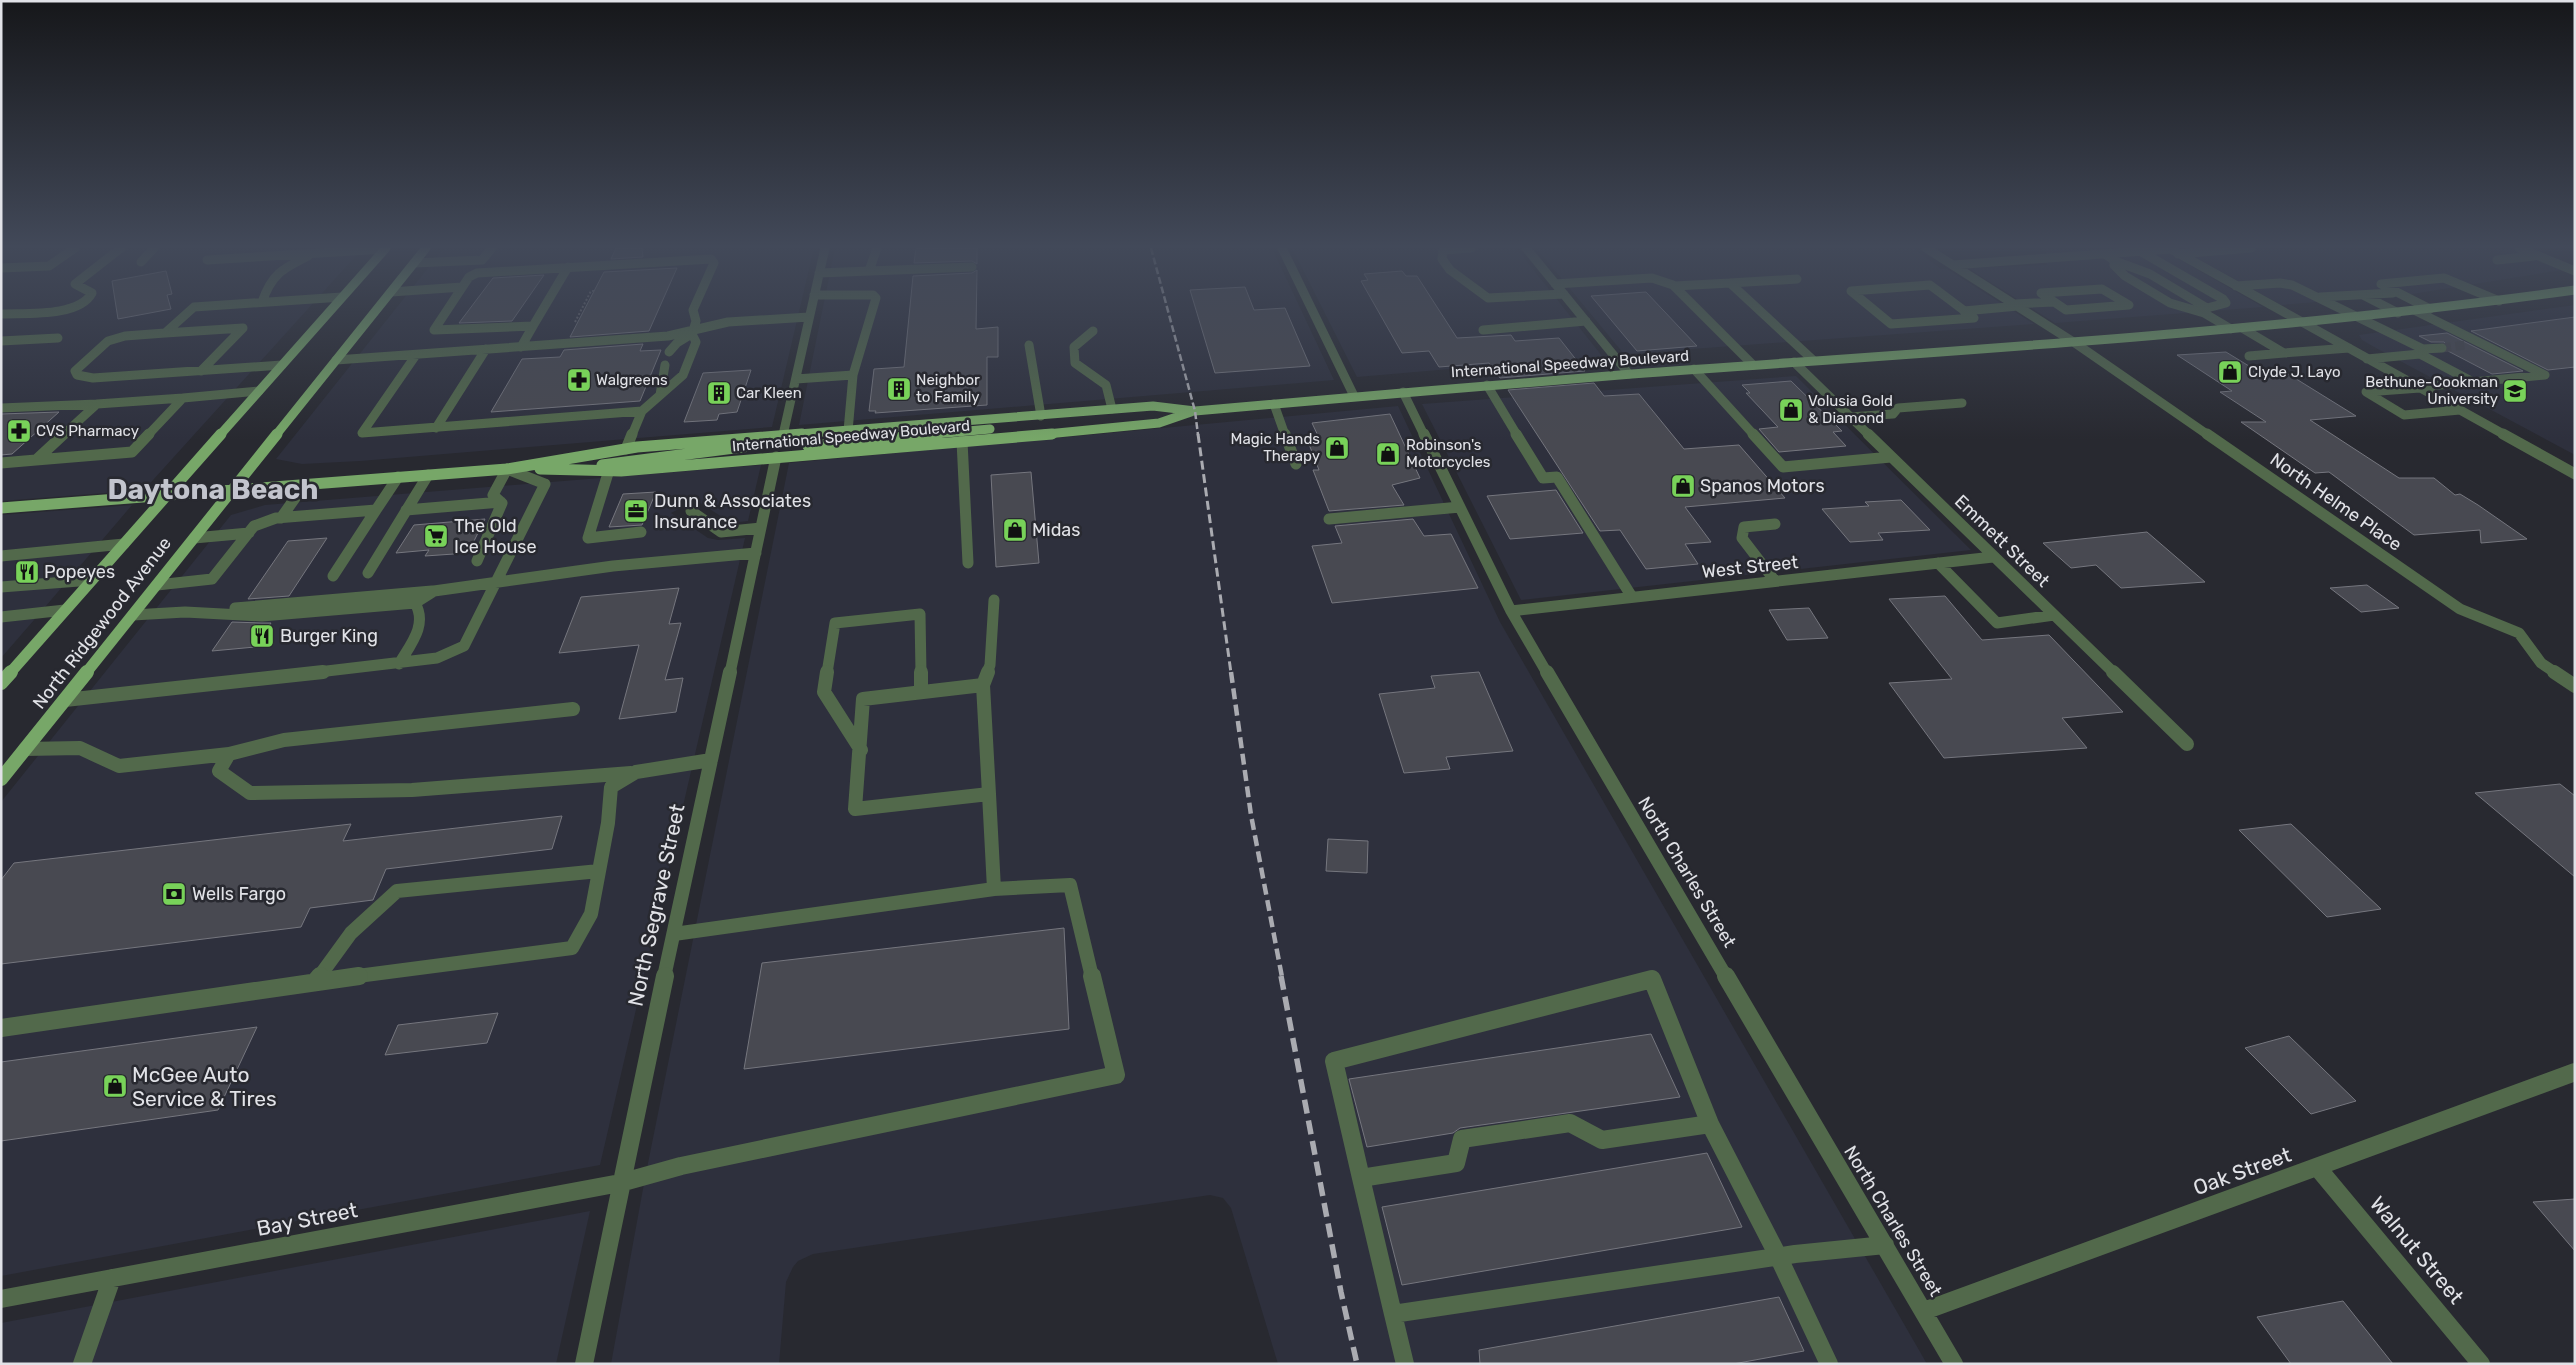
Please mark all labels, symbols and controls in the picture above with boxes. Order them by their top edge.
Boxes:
street label: International Speedway Boulevard [1450,347,1690,381]
shop icon: Clyde J. Layo [2217,359,2243,385]
place label: Clyde J. Layo [2248,363,2341,381]
pharmacy icon: Walgreens [566,367,592,393]
place label: Walgreens [596,371,668,389]
place label: Neighbor to Family [916,371,980,406]
place label: Bethune-Cookman University [2365,373,2498,408]
building icon: Neighbor to Family [886,376,912,402]
school or university icon: Bethune-Cookman University [2502,378,2528,404]
building icon: Car Kleen [706,380,732,406]
place label: Car Kleen [736,384,802,402]
place label: Volusia Gold & Diamond [1808,392,1893,427]
shop icon: Volusia Gold & Diamond [1778,397,1804,423]
street label: International Speedway Boulevard [731,417,971,455]
pharmacy icon: CVS Pharmacy [6,418,32,444]
place label: CVS Pharmacy [36,422,139,440]
place label: Magic Hands Therapy [1231,430,1320,465]
shop icon: Magic Hands Therapy [1324,435,1350,461]
place label: Robinson's Motorcycles [1406,436,1491,471]
shop icon: Robinson's Motorcycles [1375,441,1401,467]
street label: North Helme Place [2266,448,2406,556]
district label: Daytona Beach [107,473,319,506]
shop icon: Spanos Motors [1670,473,1696,499]
place label: Spanos Motors [1700,475,1825,497]
place label: Dunn & Associates Insurance [654,490,811,533]
street label: Emmett Street [1950,490,2054,592]
office icon: Dunn & Associates Insurance [623,498,649,524]
place label: The Old Ice House [454,515,537,558]
shop icon: Midas [1002,517,1028,543]
place label: Midas [1032,519,1080,541]
supermarket icon: The Old Ice House [423,523,449,549]
street label: North Ridgewood Avenue [28,533,176,713]
street label: West Street [1701,551,1799,583]
restaurant icon: Popeyes [14,559,40,585]
place label: Popeyes [44,561,115,583]
restaurant icon: Burger King [249,623,275,649]
place label: Burger King [280,625,378,647]
street label: North Charles Street [1633,793,1741,951]
street label: North Segrave Street [622,802,690,1008]
bank icon: Wells Fargo [161,881,187,907]
place label: Wells Fargo [192,883,286,905]
place label: McGee Auto Service & Tires [132,1062,277,1111]
shop icon: McGee Auto Service & Tires [102,1073,128,1099]
street label: North Charles Street [1839,1142,1947,1300]
street label: Oak Street [2190,1142,2294,1200]
street label: Walnut Street [2365,1191,2469,1309]
street label: Bay Street [254,1197,360,1241]

